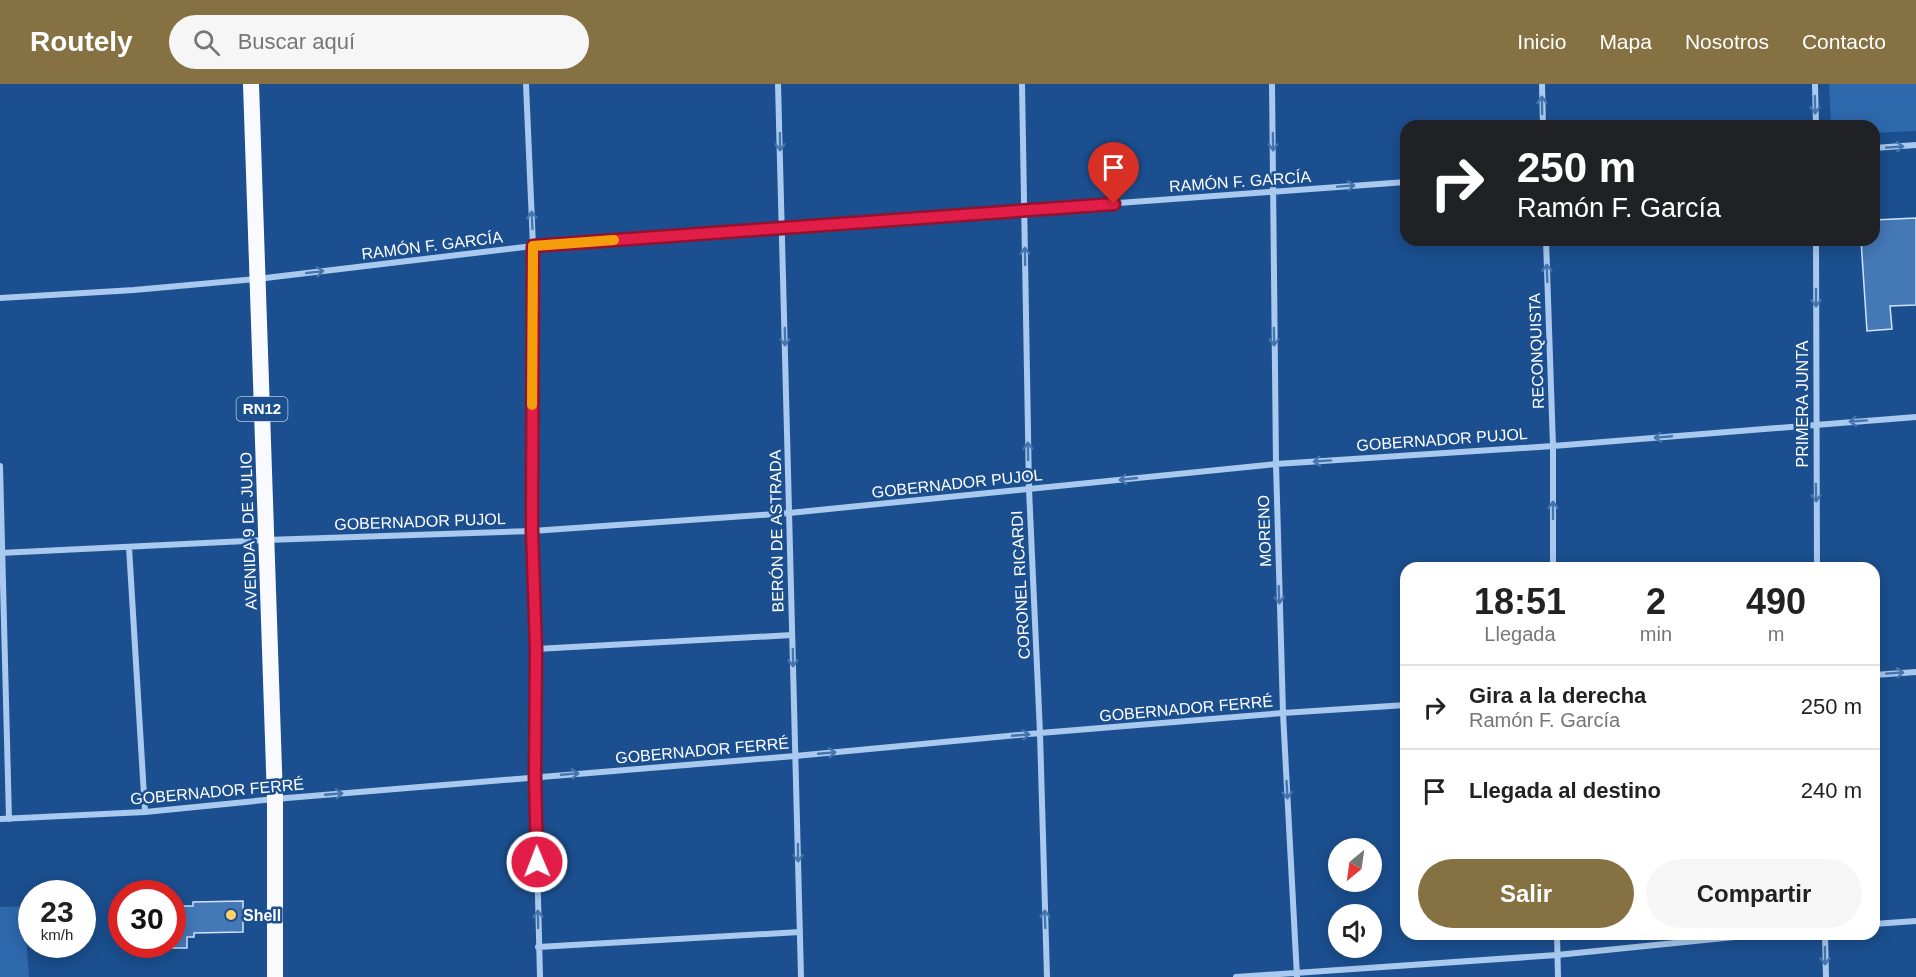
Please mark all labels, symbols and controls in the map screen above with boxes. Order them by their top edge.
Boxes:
search box [169,15,589,69]
text: Routely [30,26,133,57]
icon: search [190,26,223,59]
text: Buscar aquí [238,29,355,54]
text: Inicio [1517,30,1566,53]
text: Mapa [1599,30,1652,53]
text: Nosotros [1685,30,1769,53]
text: Contacto [1802,30,1886,53]
one-way arrow [1809,95,1821,114]
one-way arrow [1536,96,1548,115]
one-way arrow [774,132,785,152]
one-way arrow [1267,132,1279,152]
one-way arrow [1884,141,1904,152]
pin [1088,142,1139,204]
icon: right [1418,144,1496,222]
text: 250 m [1517,144,1636,191]
icon: arrive [1097,151,1130,184]
street label: RAMÓN F. GARCÍA [1168,167,1312,195]
one-way arrow [1336,181,1356,192]
text: Ramón F. García [1517,193,1721,223]
one-way arrow [526,210,537,230]
street label: RAMÓN F. GARCÍA [360,227,504,263]
one-way arrow [1019,246,1030,266]
one-way arrow [1541,264,1552,284]
one-way arrow [305,266,324,277]
one-way arrow [1810,288,1822,308]
street label: RECONQUISTA [1526,292,1547,409]
one-way arrow [779,327,790,347]
one-way arrow [1269,327,1280,347]
street label: PRIMERA JUNTA [1794,340,1811,467]
road number: RN12 [236,397,288,421]
one-way arrow [1848,415,1868,426]
street label: GOBERNADOR PUJOL [1356,425,1528,454]
one-way arrow [1654,431,1674,442]
one-way arrow [1022,441,1034,461]
street label: BERÓN DE ASTRADA [766,449,786,612]
street label: AVENIDA 9 DE JULIO [237,452,260,610]
one-way arrow [1313,455,1333,466]
street label: GOBERNADOR PUJOL [871,466,1043,501]
one-way arrow [1119,474,1138,485]
one-way arrow [1810,483,1822,503]
street label: MORENO [1255,495,1274,567]
one-way arrow [1547,501,1559,521]
street label: GOBERNADOR PUJOL [334,510,506,533]
street label: CORONEL RICARDI [1008,510,1033,660]
text: 18:51 [1474,581,1566,622]
text: 2 [1646,581,1666,622]
text: 490 [1746,581,1806,622]
one-way arrow [1274,585,1285,605]
text: Llegada [1484,623,1556,645]
text: min [1640,623,1672,645]
text: m [1768,623,1784,645]
one-way arrow [787,648,799,668]
one-way arrow [1884,668,1904,679]
text: Gira a la derecha [1469,683,1646,708]
street label: GOBERNADOR FERRÉ [1098,691,1274,725]
icon: right [1418,691,1451,724]
text: 250 m [1801,694,1862,719]
text: Ramón F. García [1469,709,1620,731]
one-way arrow [1011,729,1031,740]
street label: GOBERNADOR FERRÉ [614,733,790,767]
one-way arrow [817,747,837,758]
one-way arrow [559,768,579,779]
street label: GOBERNADOR FERRÉ [129,774,305,808]
icon: arrive [1418,775,1451,808]
text: Llegada al destino [1469,778,1661,803]
text: 240 m [1801,778,1862,803]
one-way arrow [1281,780,1292,800]
one-way arrow [323,788,343,799]
position arrow [505,830,569,894]
north arrow [1328,838,1382,892]
map controls [1328,838,1382,958]
one-way arrow [792,843,804,863]
button: Salir [1418,859,1634,928]
button: Compartir [1646,859,1862,928]
speed limit sign: 30 [108,880,186,958]
text: 23 [40,895,74,928]
button: sound [1328,904,1382,958]
place label: Shell [243,907,281,924]
marker: Shell [224,908,238,922]
one-way arrow [532,909,543,929]
one-way arrow [1039,909,1051,929]
text: km/h [41,926,73,943]
one-way arrow [1820,945,1831,965]

